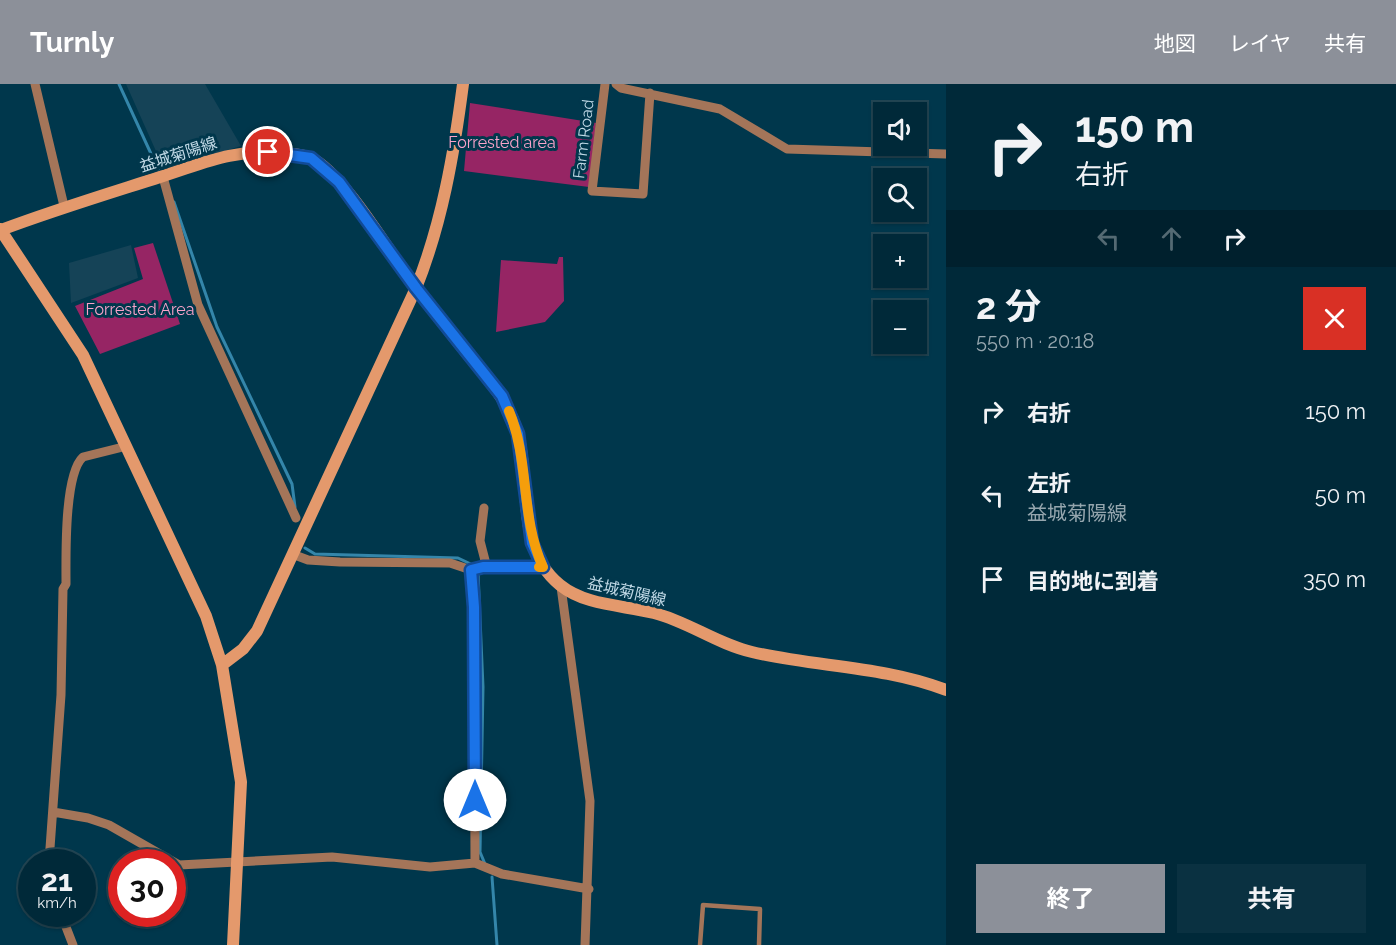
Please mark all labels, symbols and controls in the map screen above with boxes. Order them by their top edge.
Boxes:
text: Turnly [30,26,114,59]
text: 地図 [1154,31,1196,56]
text: レイヤ [1229,31,1291,56]
text: 共有 [1324,31,1366,56]
street label: Farm Road [569,98,598,180]
map controls [873,102,927,354]
button: sound [873,102,927,156]
text: 150 m [1075,103,1194,152]
icon: right [976,108,1054,186]
pin [242,126,293,177]
street label: 益城菊陽線 [137,133,219,176]
park label: Forrested area [448,133,556,152]
icon: arrive [251,135,284,168]
text: 右折 [1075,159,1129,190]
button: search [873,168,927,222]
icon: left [1092,222,1125,255]
icon: ahead [1155,222,1188,255]
icon: right [1218,222,1251,255]
button: + [873,234,927,288]
text: 2 分 [976,285,1041,327]
button: close [1303,287,1366,350]
park label: Forrested Area [86,300,194,319]
button: − [873,300,927,354]
text: 550 m · 20:18 [976,329,1094,353]
icon: right [976,395,1009,428]
text: 150 m [1305,398,1366,424]
text: 右折 [1027,400,1071,426]
text: 左折 [1027,470,1071,496]
icon: left [976,479,1009,512]
text: 50 m [1315,482,1366,508]
text: 益城菊陽線 [1027,501,1127,525]
icon: arrive [976,563,1009,596]
text: 350 m [1303,566,1366,592]
text: 目的地に到着 [1027,568,1159,594]
street label: 益城菊陽線 [586,573,668,610]
position arrow [443,768,507,832]
speed limit sign: 30 [108,849,186,927]
text: 21 [41,863,73,898]
button: 終了 [976,864,1165,933]
button: 共有 [1177,864,1366,933]
text: km/h [37,894,77,912]

